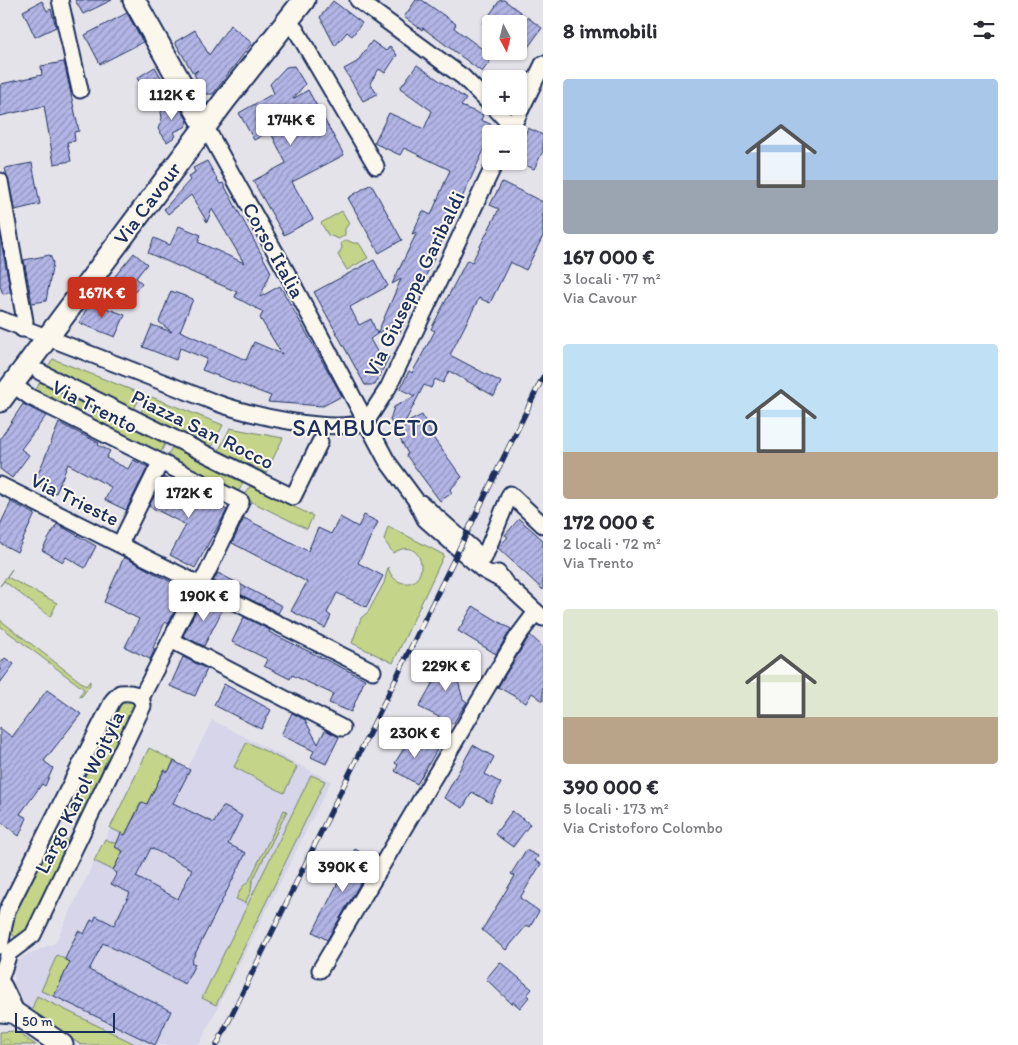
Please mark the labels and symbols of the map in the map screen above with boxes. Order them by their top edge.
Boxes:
north arrow [482,15,528,60]
pin: 112K € [131,78,213,121]
pin: 174K € [250,104,332,146]
street label: Via Cavour [108,157,186,249]
street label: Via Giuseppe Garibaldi [358,187,470,381]
street label: Corso Italia [237,198,311,302]
pin: 167K € [61,276,143,319]
street label: Via Trento [48,374,142,438]
street label: Piazza San Rocco [128,384,278,474]
district label: SAMBUCETO [292,413,440,442]
street label: Via Trieste [27,467,123,531]
pin: 172K € [148,476,230,519]
pin: 190K € [163,580,245,622]
pin: 229K € [405,650,487,692]
street label: Largo Karol Wojtyla [29,706,129,878]
pin: 230K € [374,716,456,759]
pin: 390K € [302,850,384,893]
scale bar [15,1010,115,1033]

